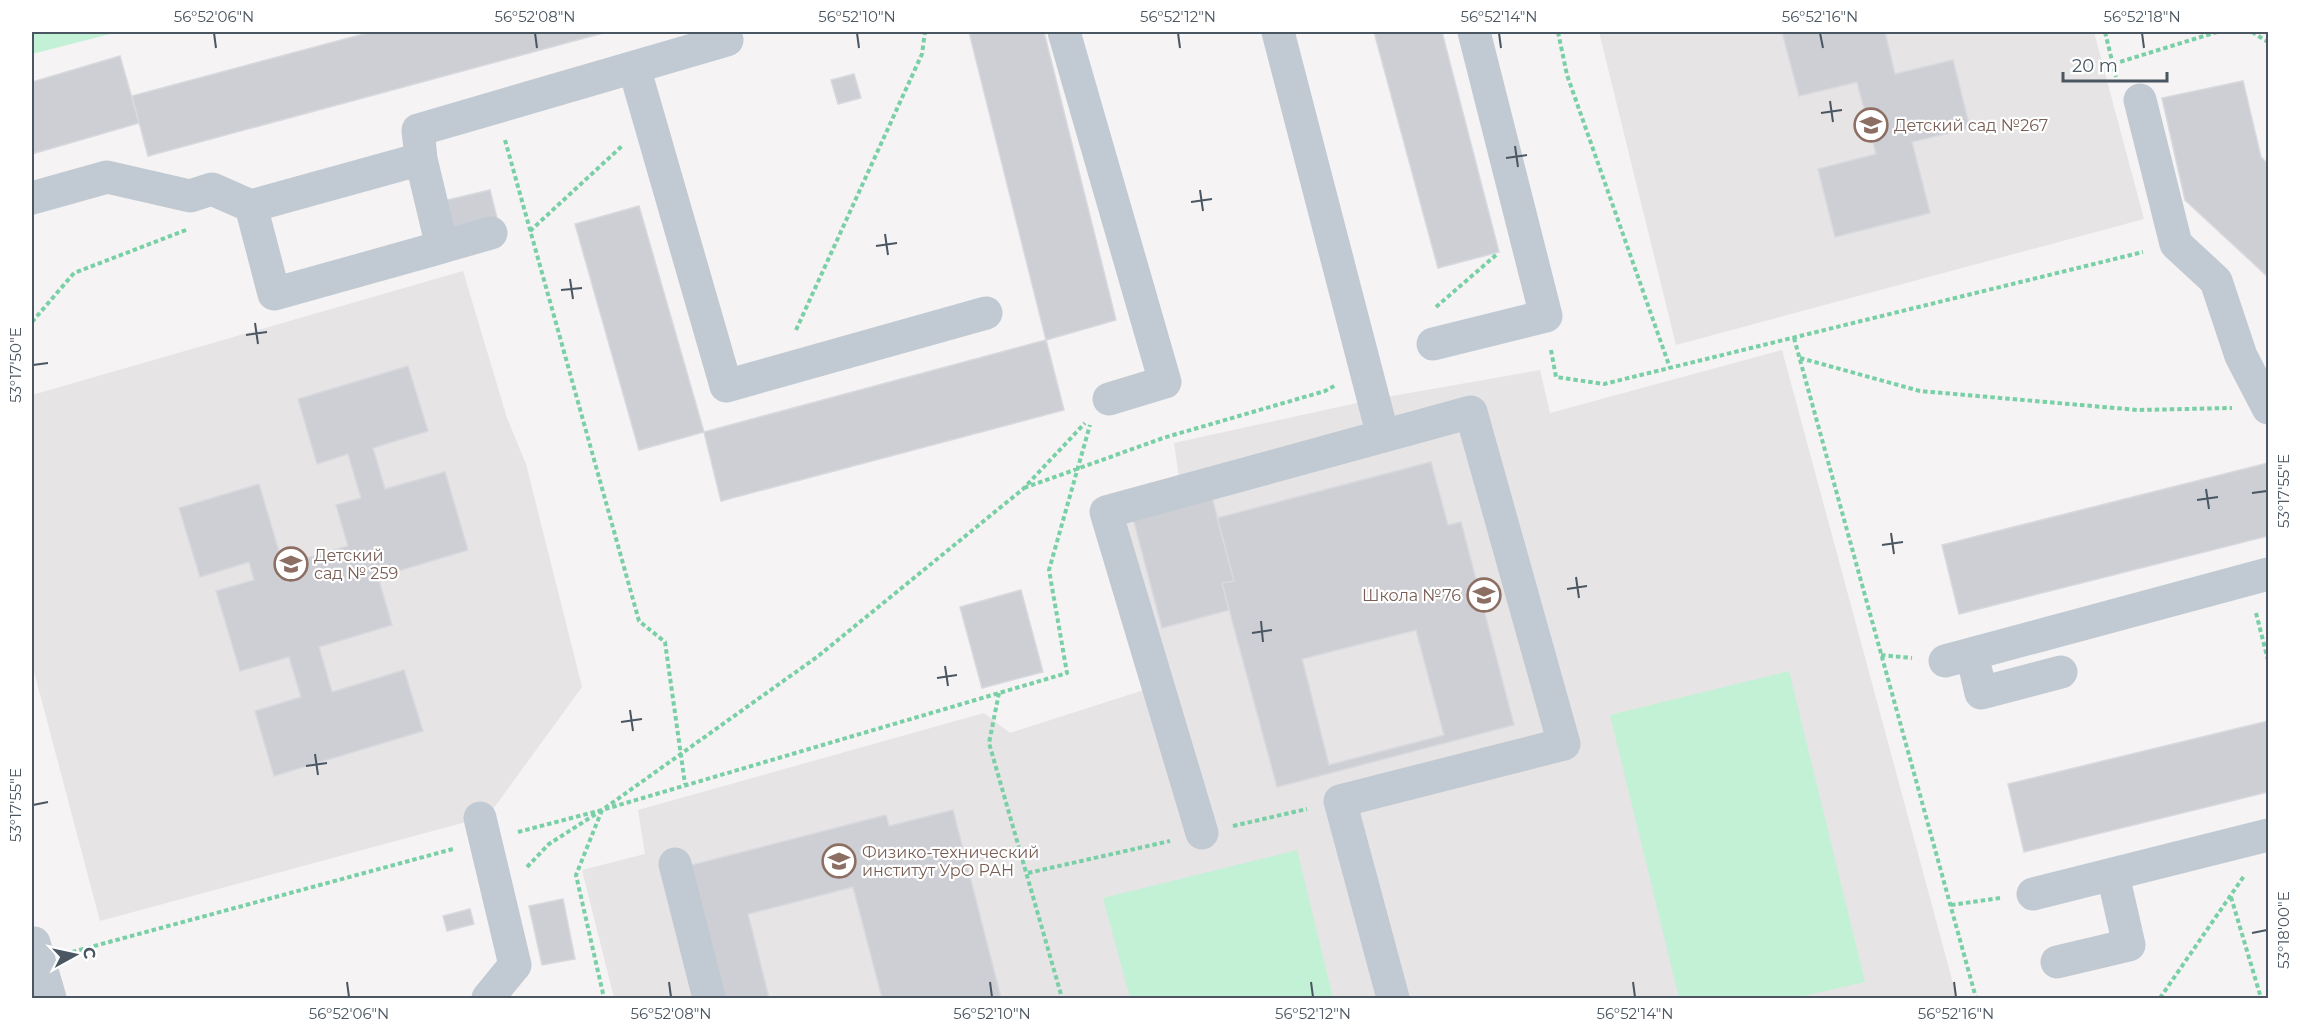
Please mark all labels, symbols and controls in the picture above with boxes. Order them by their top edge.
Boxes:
text: 56°52'06"N [174,7,254,26]
text: 56°52'08"N [494,7,576,26]
text: 56°52'10"N [818,7,896,26]
text: 56°52'12"N [1140,7,1216,26]
text: 56°52'14"N [1460,7,1538,26]
text: 56°52'16"N [1782,7,1858,26]
text: 56°52'18"N [2103,7,2181,26]
scale bar [2063,45,2166,83]
text: 20 m [2072,55,2118,77]
school or university icon: Детский сад №267 [1853,107,1889,143]
place label: Детский сад №267 [1894,116,2048,135]
text: 53°17'50"E [6,327,25,403]
text: 53°17'55"E [2274,454,2293,528]
school or university icon: Детский сад № 259 [273,546,309,582]
place label: Детский сад № 259 [314,546,398,583]
school or university icon: Школа №76 [1466,577,1502,613]
place label: Школа №76 [1362,586,1461,605]
text: 53°17'55"E [6,768,25,842]
school or university icon: Физико-технический институт УрО РАН [821,843,857,879]
place label: Физико-технический институт УрО РАН [862,843,1039,880]
text: 53°18'00"E [2274,891,2293,969]
north arrow [45,925,105,985]
text: С [79,946,100,960]
text: 56°52'06"N [309,1004,389,1023]
text: 56°52'08"N [630,1004,712,1023]
text: 56°52'10"N [953,1004,1031,1023]
text: 56°52'12"N [1275,1004,1351,1023]
text: 56°52'14"N [1596,1004,1674,1023]
text: 56°52'16"N [1918,1004,1994,1023]

